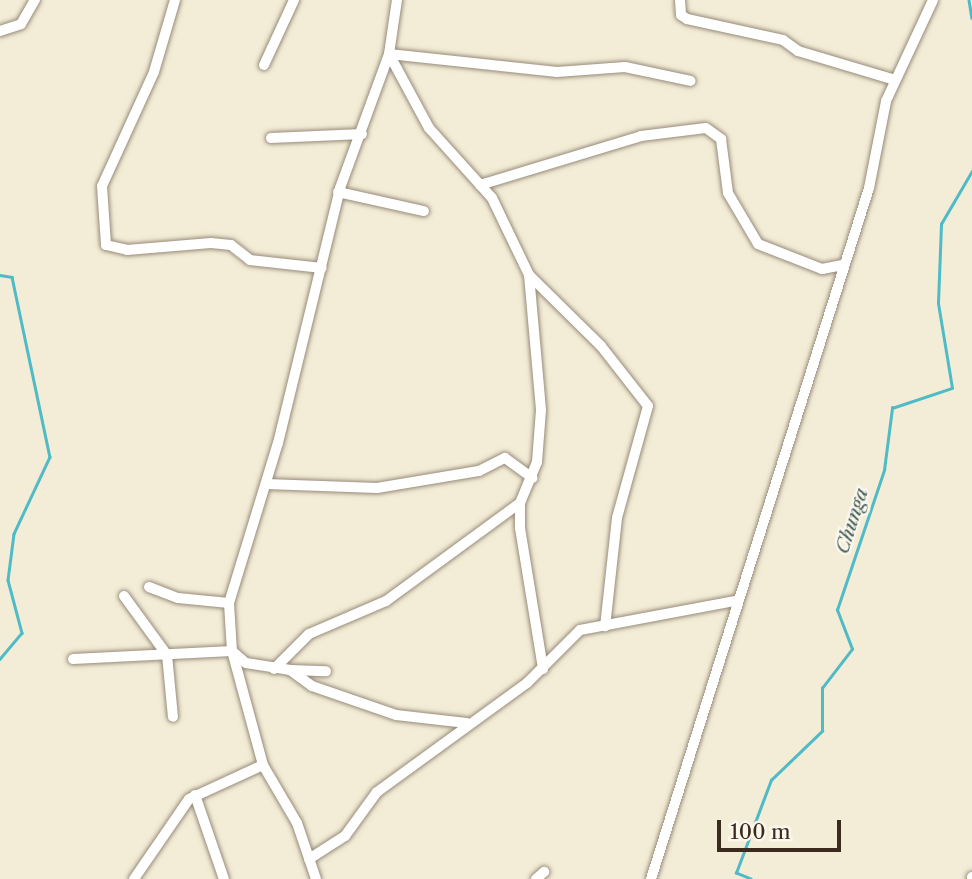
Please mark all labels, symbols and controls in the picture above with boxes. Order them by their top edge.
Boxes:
water label: Chunga [831,485,873,557]
scale bar [720,806,844,850]
text: 100 m [730,819,791,844]

